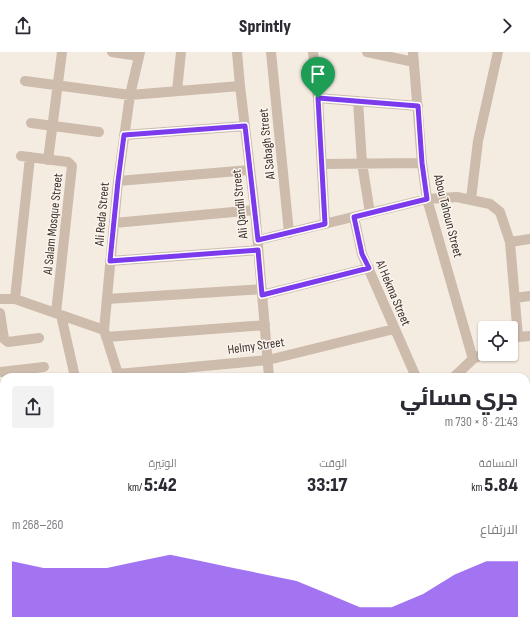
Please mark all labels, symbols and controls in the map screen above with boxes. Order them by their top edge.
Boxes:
icon: share [12,15,34,37]
icon: forward [496,15,518,37]
text: Sprintly [239,16,291,37]
pin [301,57,335,98]
icon: arrive [307,63,329,85]
street label: Al Sabagh Street [255,108,279,181]
street label: Ali Qandil Street [228,169,252,240]
street label: Al Salam Mosque Street [40,172,66,277]
street label: Abou Tahoun Street [430,172,466,259]
street label: Ali Reda Street [91,181,113,248]
street label: Al Hekma Street [372,257,414,328]
map controls [478,321,518,361]
button: locate [478,321,518,361]
street label: Helmy Street [227,334,285,358]
text: جري مسائي [400,385,518,412]
button: share [12,386,54,428]
text: 21:43 · 8 × 730 m [445,414,518,430]
text: الوتيرة [148,457,177,470]
text: الوقت [319,457,347,470]
text: المسافة [479,457,518,470]
text: 5:42 [144,473,177,497]
text: 33:17 [307,473,347,497]
text: 5.84 [484,473,518,497]
text: /km [128,481,144,494]
text: km [471,481,484,494]
text: 260–268 m [12,517,63,533]
text: الارتفاع [480,522,518,538]

